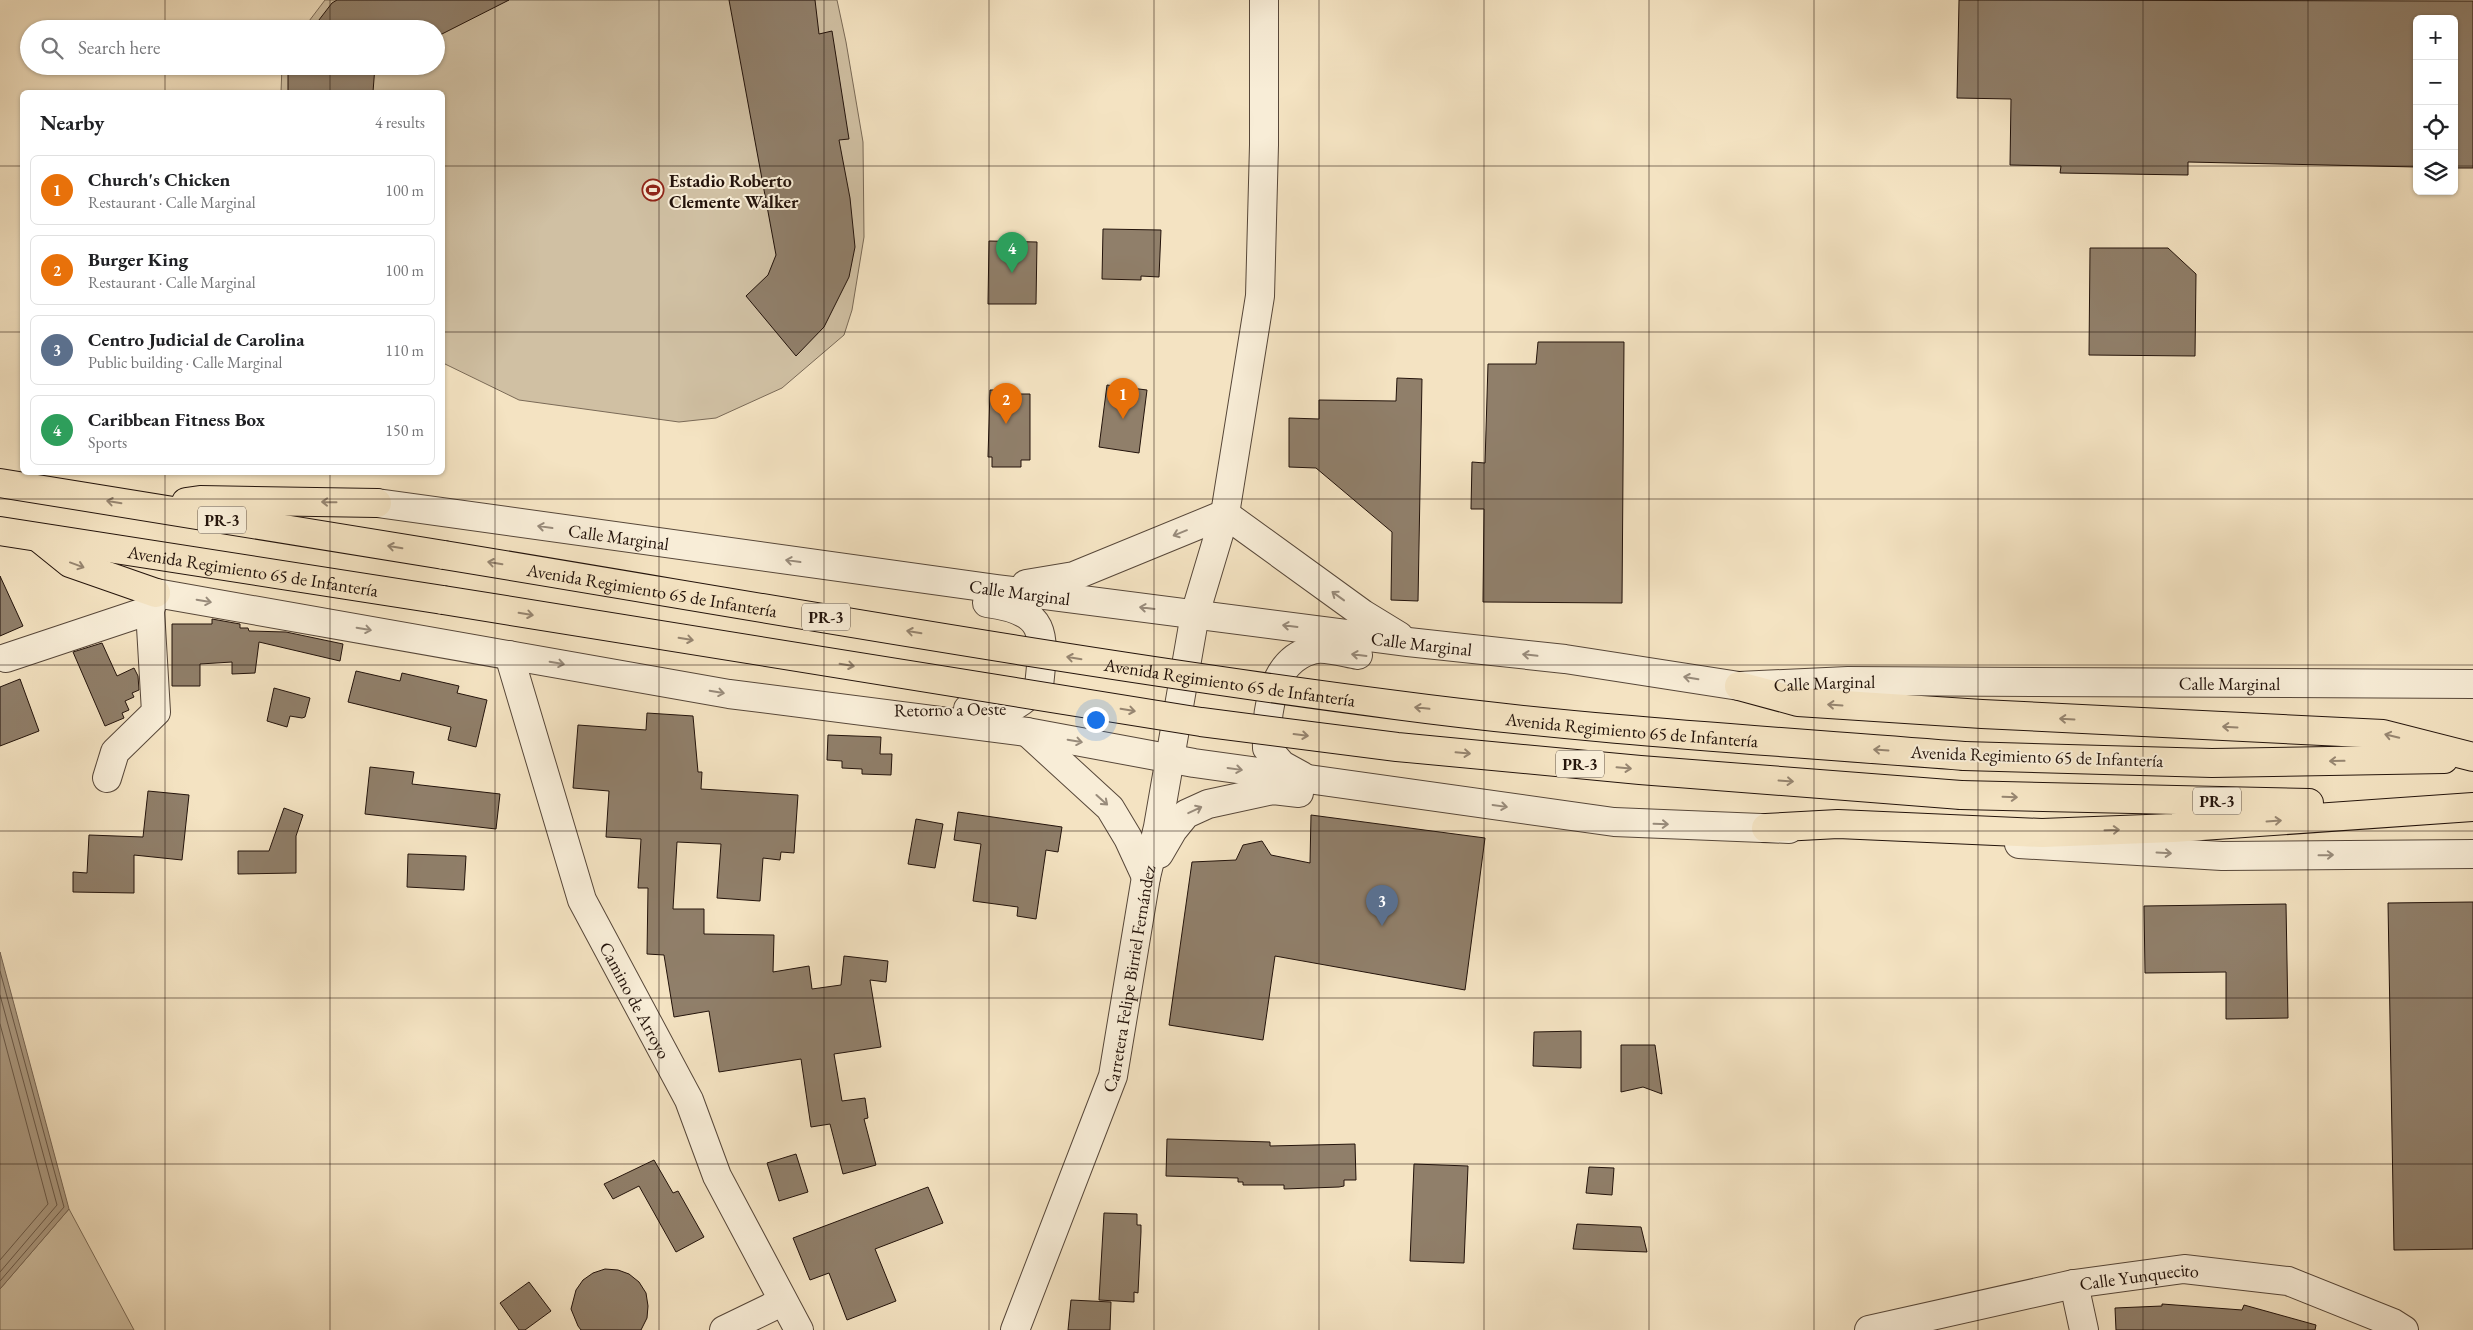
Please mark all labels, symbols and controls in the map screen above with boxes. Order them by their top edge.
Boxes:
map controls [2413,15,2458,195]
button: + [2413,15,2458,60]
search box [20,20,445,75]
icon: search [38,34,66,62]
text: Search here [78,35,160,60]
button: − [2413,60,2458,105]
button: locate [2413,105,2458,150]
text: Nearby [40,109,104,136]
text: 4 results [375,112,425,133]
button: layers [2413,150,2458,195]
text: Church's Chicken [88,167,230,192]
place label: Estadio Roberto Clemente Walker [669,169,799,213]
sports icon: Estadio Roberto Clemente Walker [641,178,665,202]
text: 1 [53,180,61,201]
text: 100 m [385,180,424,201]
text: Restaurant · Calle Marginal [88,192,256,213]
pin: 4 [996,232,1028,273]
text: Burger King [88,247,188,272]
text: 2 [53,260,61,281]
text: 100 m [385,260,424,281]
text: Restaurant · Calle Marginal [88,272,256,293]
text: Centro Judicial de Carolina [88,327,305,352]
text: 3 [53,340,61,361]
text: 110 m [385,340,424,361]
text: Public building · Calle Marginal [88,352,282,373]
pin: 1 [1107,378,1139,419]
pin: 2 [990,383,1022,424]
text: Caribbean Fitness Box [88,407,265,432]
text: 4 [53,420,61,441]
text: 150 m [385,420,424,441]
text: Sports [88,432,127,453]
one-way arrow [106,497,122,507]
one-way arrow [321,498,337,507]
road number: PR-3 [198,506,246,534]
street label: Calle Marginal [567,518,671,555]
one-way arrow [537,521,553,531]
one-way arrow [1173,528,1188,538]
street label: Avenida Regimiento 65 de Infantería [125,539,381,601]
one-way arrow [388,542,404,552]
one-way arrow [785,556,801,566]
one-way arrow [487,557,503,567]
street label: Avenida Regimiento 65 de Infantería [524,557,780,622]
one-way arrow [69,561,84,570]
street label: Calle Marginal [968,574,1072,610]
one-way arrow [1331,591,1345,601]
one-way arrow [195,597,211,607]
one-way arrow [1139,603,1155,613]
road number: PR-3 [802,604,850,630]
one-way arrow [517,609,533,619]
one-way arrow [1283,621,1299,631]
one-way arrow [355,625,371,635]
one-way arrow [906,626,922,636]
street label: Calle Marginal [1370,626,1473,660]
one-way arrow [678,635,694,645]
one-way arrow [1351,649,1367,659]
one-way arrow [1522,650,1538,660]
street label: Avenida Regimiento 65 de Infantería [1102,652,1358,711]
one-way arrow [1067,653,1083,663]
one-way arrow [549,659,565,669]
one-way arrow [838,660,854,670]
street label: Calle Marginal [1773,669,1875,696]
street label: Calle Marginal [2179,671,2280,695]
one-way arrow [1683,672,1699,682]
one-way arrow [709,688,725,697]
street label: Retorno a Oeste [894,697,1006,721]
one-way arrow [1828,700,1844,709]
one-way arrow [1415,703,1431,713]
one-way arrow [1120,705,1136,715]
your location [1083,707,1109,733]
street label: Avenida Regimiento 65 de Infantería [1503,707,1760,752]
one-way arrow [2060,714,2076,723]
one-way arrow [2222,722,2238,731]
one-way arrow [1293,730,1309,740]
one-way arrow [2384,731,2400,740]
one-way arrow [1066,736,1082,746]
street label: Avenida Regimiento 65 de Infantería [1909,740,2165,772]
one-way arrow [1873,745,1889,754]
one-way arrow [1454,749,1470,758]
road number: PR-3 [1556,751,1604,778]
one-way arrow [2329,756,2345,765]
one-way arrow [1226,764,1242,774]
one-way arrow [1616,764,1632,773]
one-way arrow [1778,777,1794,786]
road number: PR-3 [2193,788,2241,814]
one-way arrow [2001,792,2017,801]
one-way arrow [1095,794,1108,806]
one-way arrow [1491,801,1507,811]
one-way arrow [1187,805,1202,815]
one-way arrow [2266,817,2282,826]
one-way arrow [1653,819,1669,828]
one-way arrow [2104,826,2120,835]
one-way arrow [2156,848,2172,857]
one-way arrow [2318,850,2334,860]
street label: Carretera Felipe Birriel Fernández [1096,862,1160,1095]
pin: 3 [1366,885,1398,926]
street label: Camino de Arroyo [595,937,676,1063]
street label: Calle Yunquecito [2078,1257,2201,1295]

